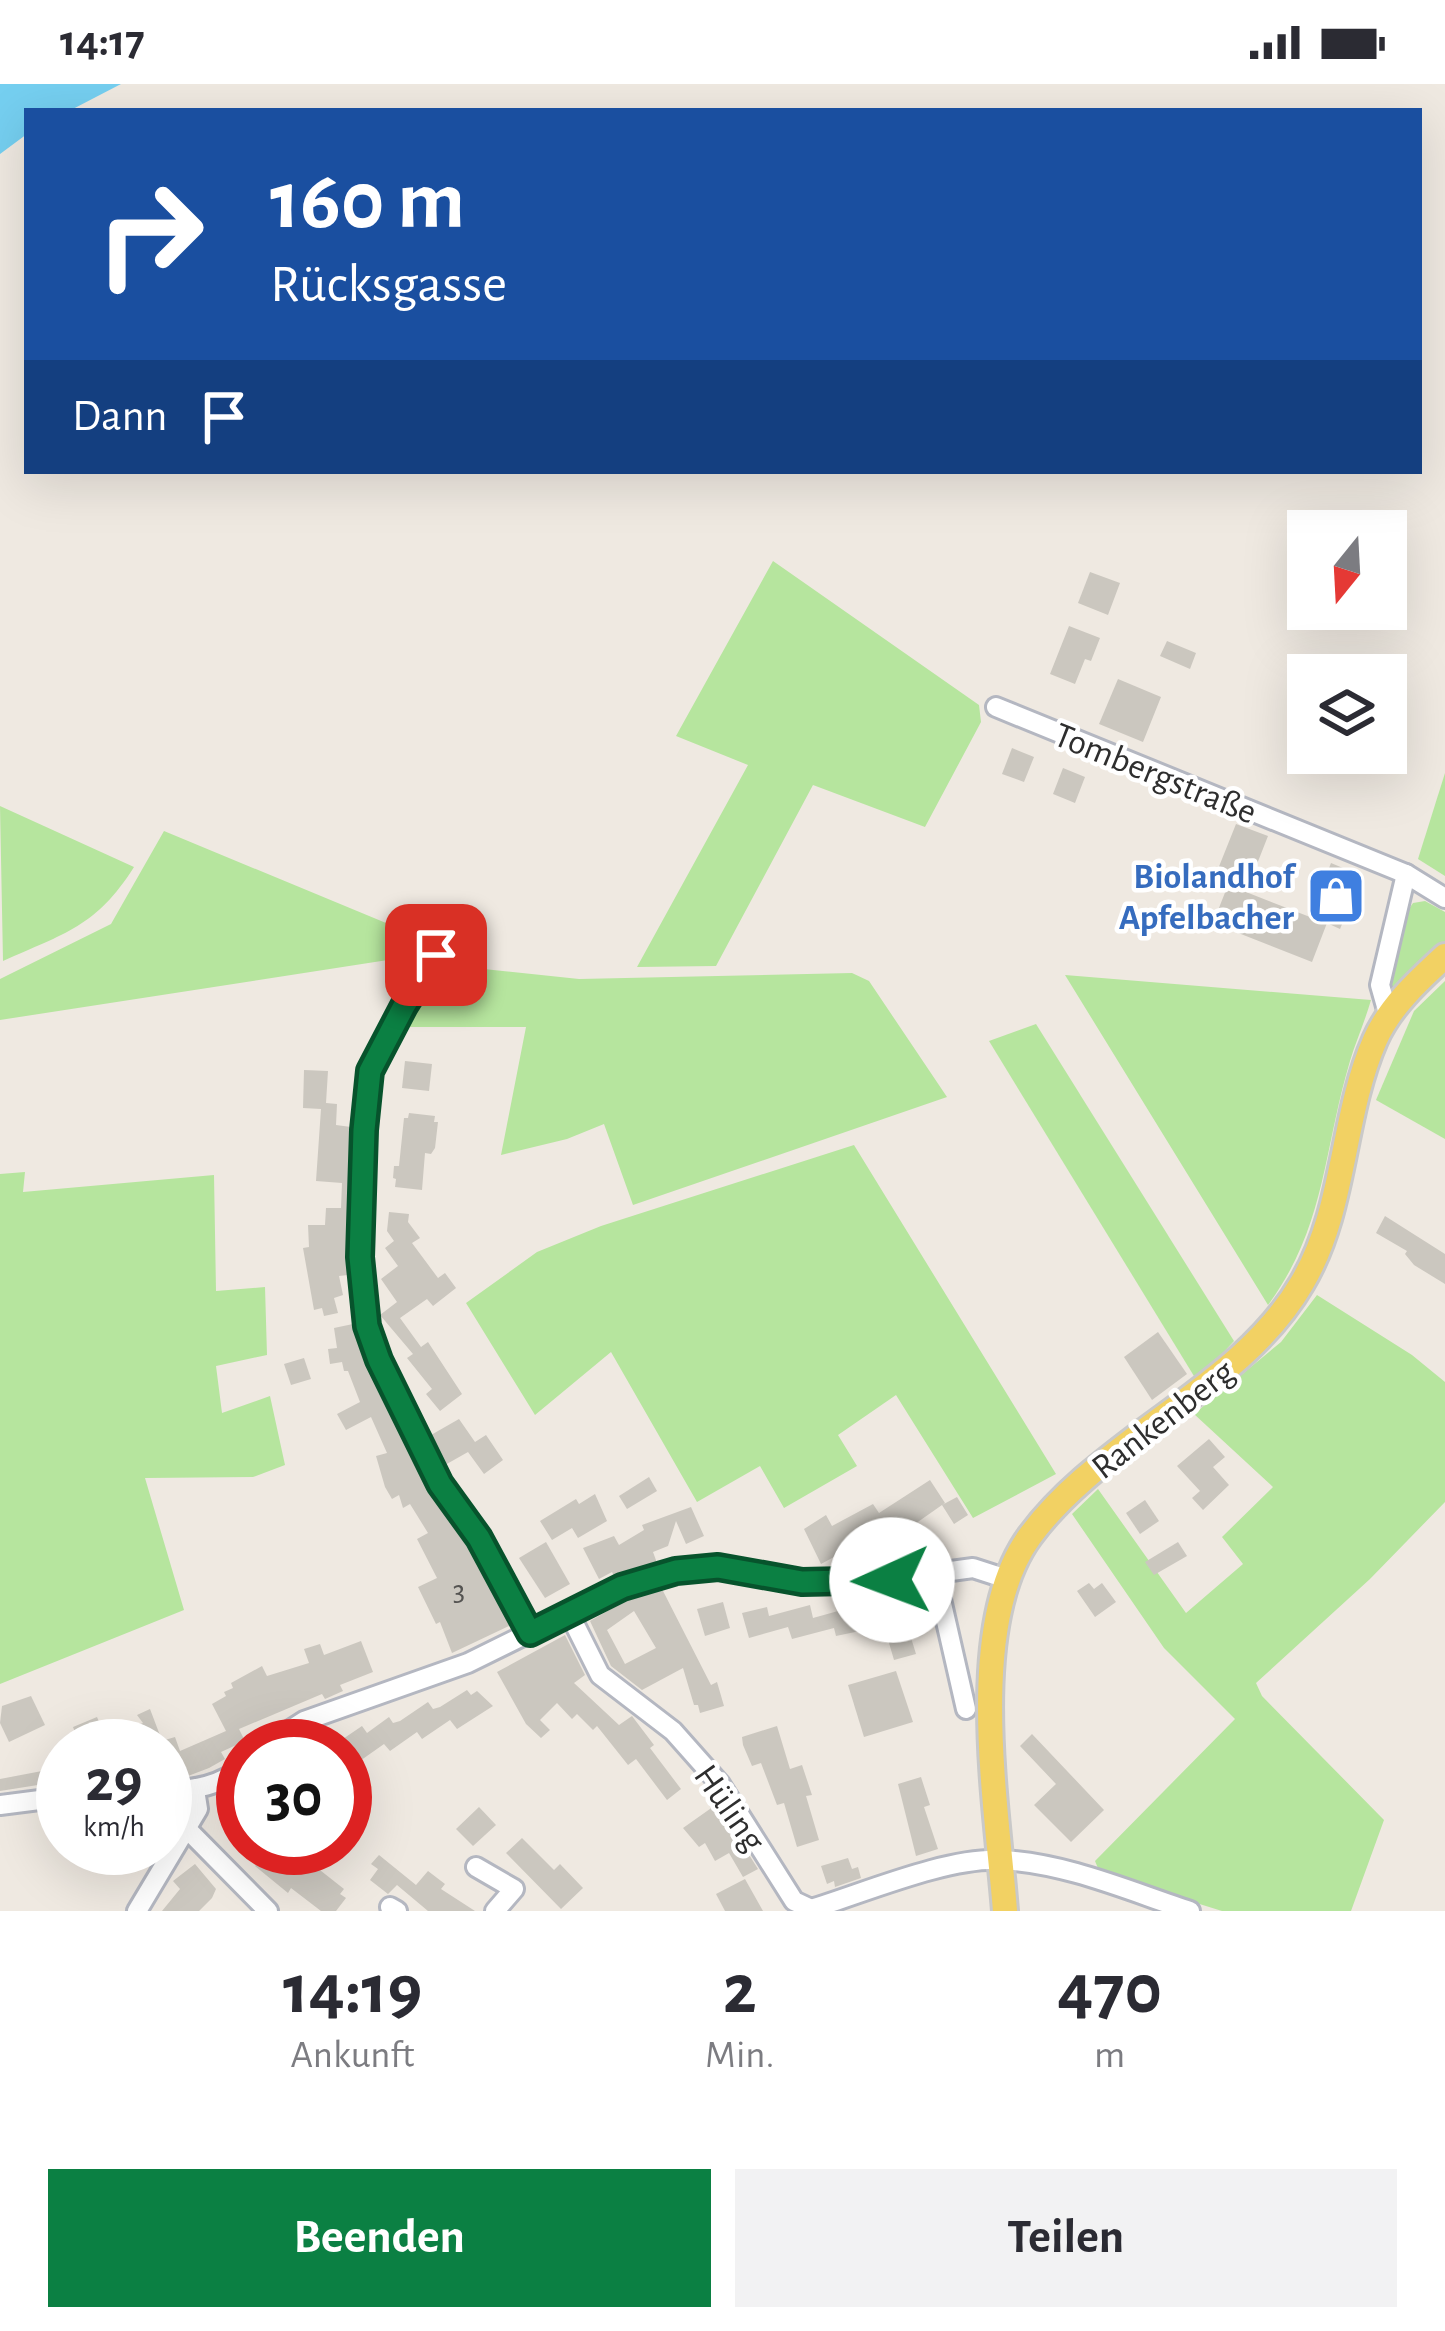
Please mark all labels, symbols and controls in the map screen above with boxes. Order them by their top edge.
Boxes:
text: 14:17 [60,19,145,64]
icon: right [72,156,228,312]
text: 160 m [270,160,465,244]
text: Rücksgasse [270,258,507,312]
icon: arrive [191,384,257,450]
text: Dann [72,394,167,439]
north arrow [1287,510,1407,630]
map controls [1287,510,1407,774]
button: layers [1287,654,1407,774]
street label: Tombergstraße [1049,717,1262,831]
place label: Biolandhof Apfelbacher [1119,859,1297,936]
shop icon: Biolandhof Apfelbacher [1305,865,1367,927]
pin [385,904,487,1006]
icon: arrive [403,922,469,988]
street label: Rankenberg [1085,1353,1241,1486]
position arrow [829,1517,955,1643]
house number: 3 [453,1576,465,1606]
speed limit sign: 30 [216,1719,372,1875]
text: 29 [85,1752,143,1812]
street label: Hüling [687,1758,772,1858]
text: km/h [83,1812,145,1842]
text: 14:19 [283,1954,422,2026]
text: 2 [723,1954,757,2026]
text: 470 [1057,1954,1162,2026]
text: Ankunft [291,2036,414,2075]
text: Min. [705,2036,774,2075]
text: m [1094,2036,1125,2075]
button: Beenden [48,2169,711,2307]
button: Teilen [735,2169,1397,2307]

